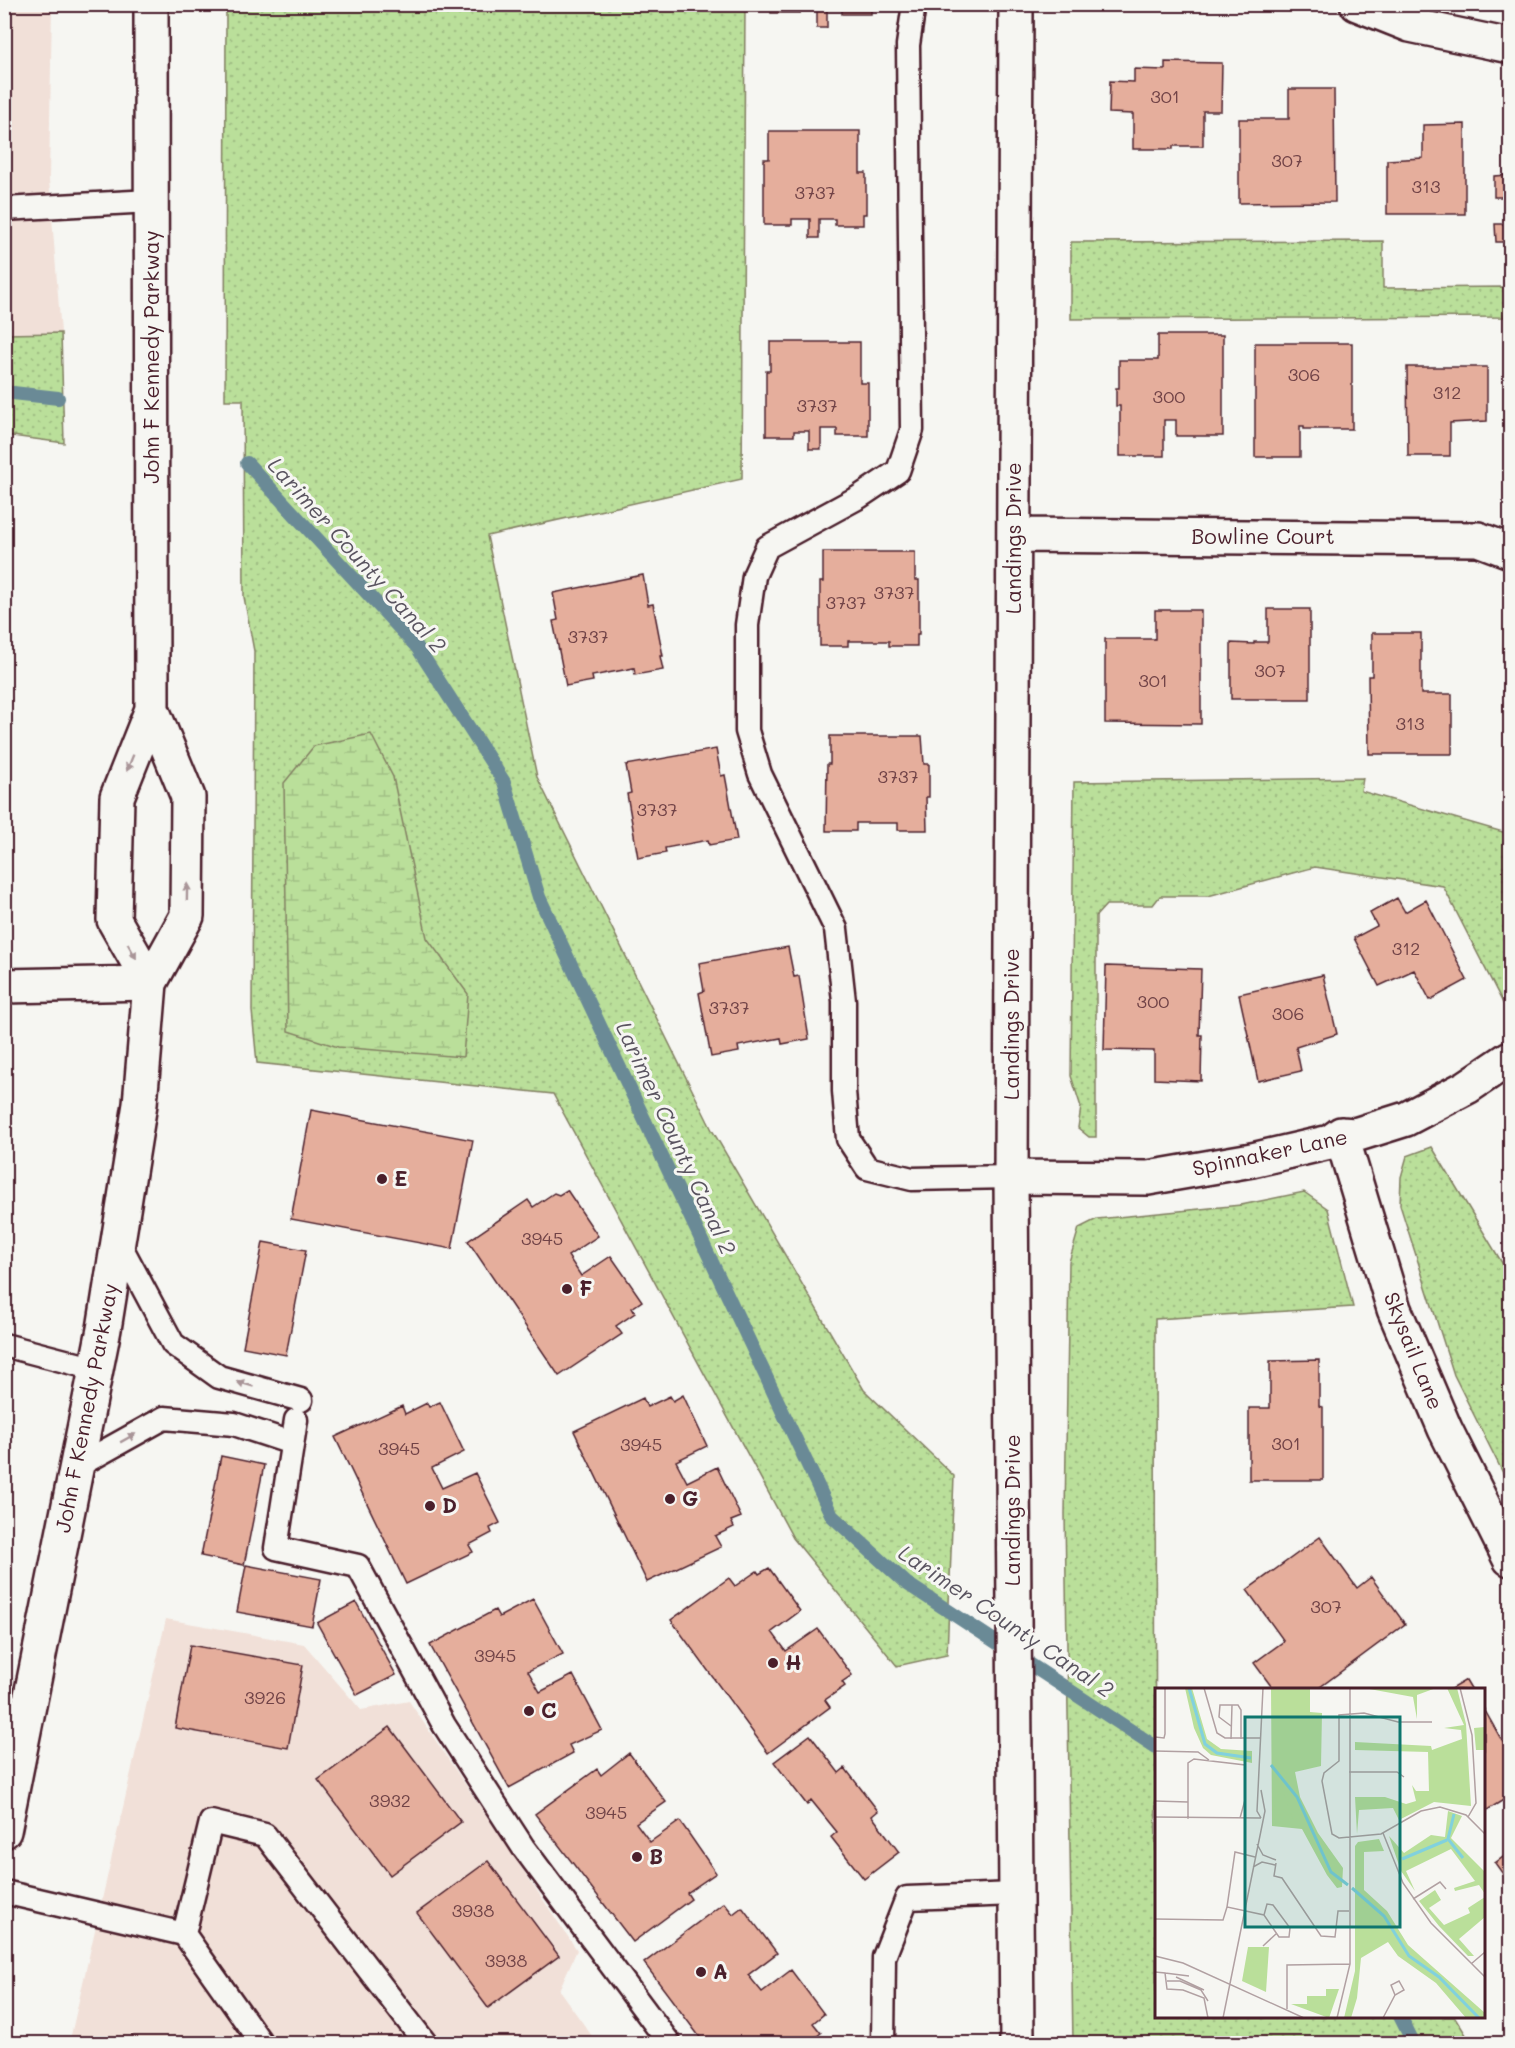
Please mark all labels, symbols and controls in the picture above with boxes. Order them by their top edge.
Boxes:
house number: 301 [1150,84,1180,108]
house number: 307 [1271,148,1303,172]
house number: 313 [1411,174,1441,198]
house number: 3737 [794,180,836,204]
street label: John F Kennedy Parkway [137,230,164,484]
house number: 306 [1288,362,1320,386]
house number: 312 [1433,380,1461,404]
house number: 300 [1153,384,1185,408]
house number: 3737 [796,393,838,417]
water label: Larimer County Canal 2 [262,451,453,659]
street label: Landings Drive [999,462,1026,614]
street label: Bowline Court [1191,522,1335,549]
house number: 3737 [873,580,915,604]
house number: 3737 [825,590,867,614]
house number: 3737 [567,624,609,648]
house number: 307 [1254,658,1286,682]
house number: 301 [1138,668,1168,692]
house number: 313 [1395,711,1425,735]
one-way arrow [125,755,135,773]
house number: 3737 [877,764,919,788]
house number: 3737 [636,797,678,821]
one-way arrow [182,882,192,901]
house number: 312 [1392,936,1420,960]
one-way arrow [127,943,137,960]
street label: Landings Drive [997,948,1024,1100]
house number: 300 [1137,989,1169,1013]
house number: 3737 [708,995,750,1019]
house number: 306 [1272,1001,1304,1025]
water label: Larimer County Canal 2 [610,1017,743,1259]
street label: Spinnaker Lane [1190,1122,1350,1181]
place label: E [394,1164,407,1191]
marker: E [375,1172,389,1186]
house number: 3945 [521,1226,563,1250]
place label: F [579,1274,592,1301]
street label: John F Kennedy Parkway [48,1281,123,1535]
marker: F [560,1282,574,1296]
street label: Skysail Lane [1379,1288,1450,1413]
one-way arrow [236,1379,254,1388]
house number: 301 [1271,1431,1301,1455]
house number: 3945 [620,1432,662,1456]
one-way arrow [119,1433,136,1443]
street label: Landings Drive [998,1434,1025,1586]
house number: 3945 [378,1436,420,1460]
place label: G [682,1484,698,1511]
place label: D [442,1491,457,1518]
marker: G [663,1492,677,1506]
marker: D [423,1499,437,1513]
water label: Larimer County Canal 2 [893,1538,1120,1704]
house number: 307 [1310,1594,1342,1618]
house number: 3945 [474,1643,516,1667]
place label: H [785,1648,802,1675]
marker: H [766,1656,780,1670]
house number: 3926 [244,1685,286,1709]
inset map [1155,1688,1485,2018]
place label: C [541,1696,557,1723]
marker: C [522,1704,536,1718]
house number: 3932 [369,1788,411,1812]
house number: 3945 [585,1800,627,1824]
place label: B [649,1842,663,1869]
marker: B [630,1850,644,1864]
house number: 3938 [452,1898,494,1922]
house number: 3938 [485,1948,527,1972]
place label: A [713,1957,728,1984]
marker: A [694,1965,708,1979]

